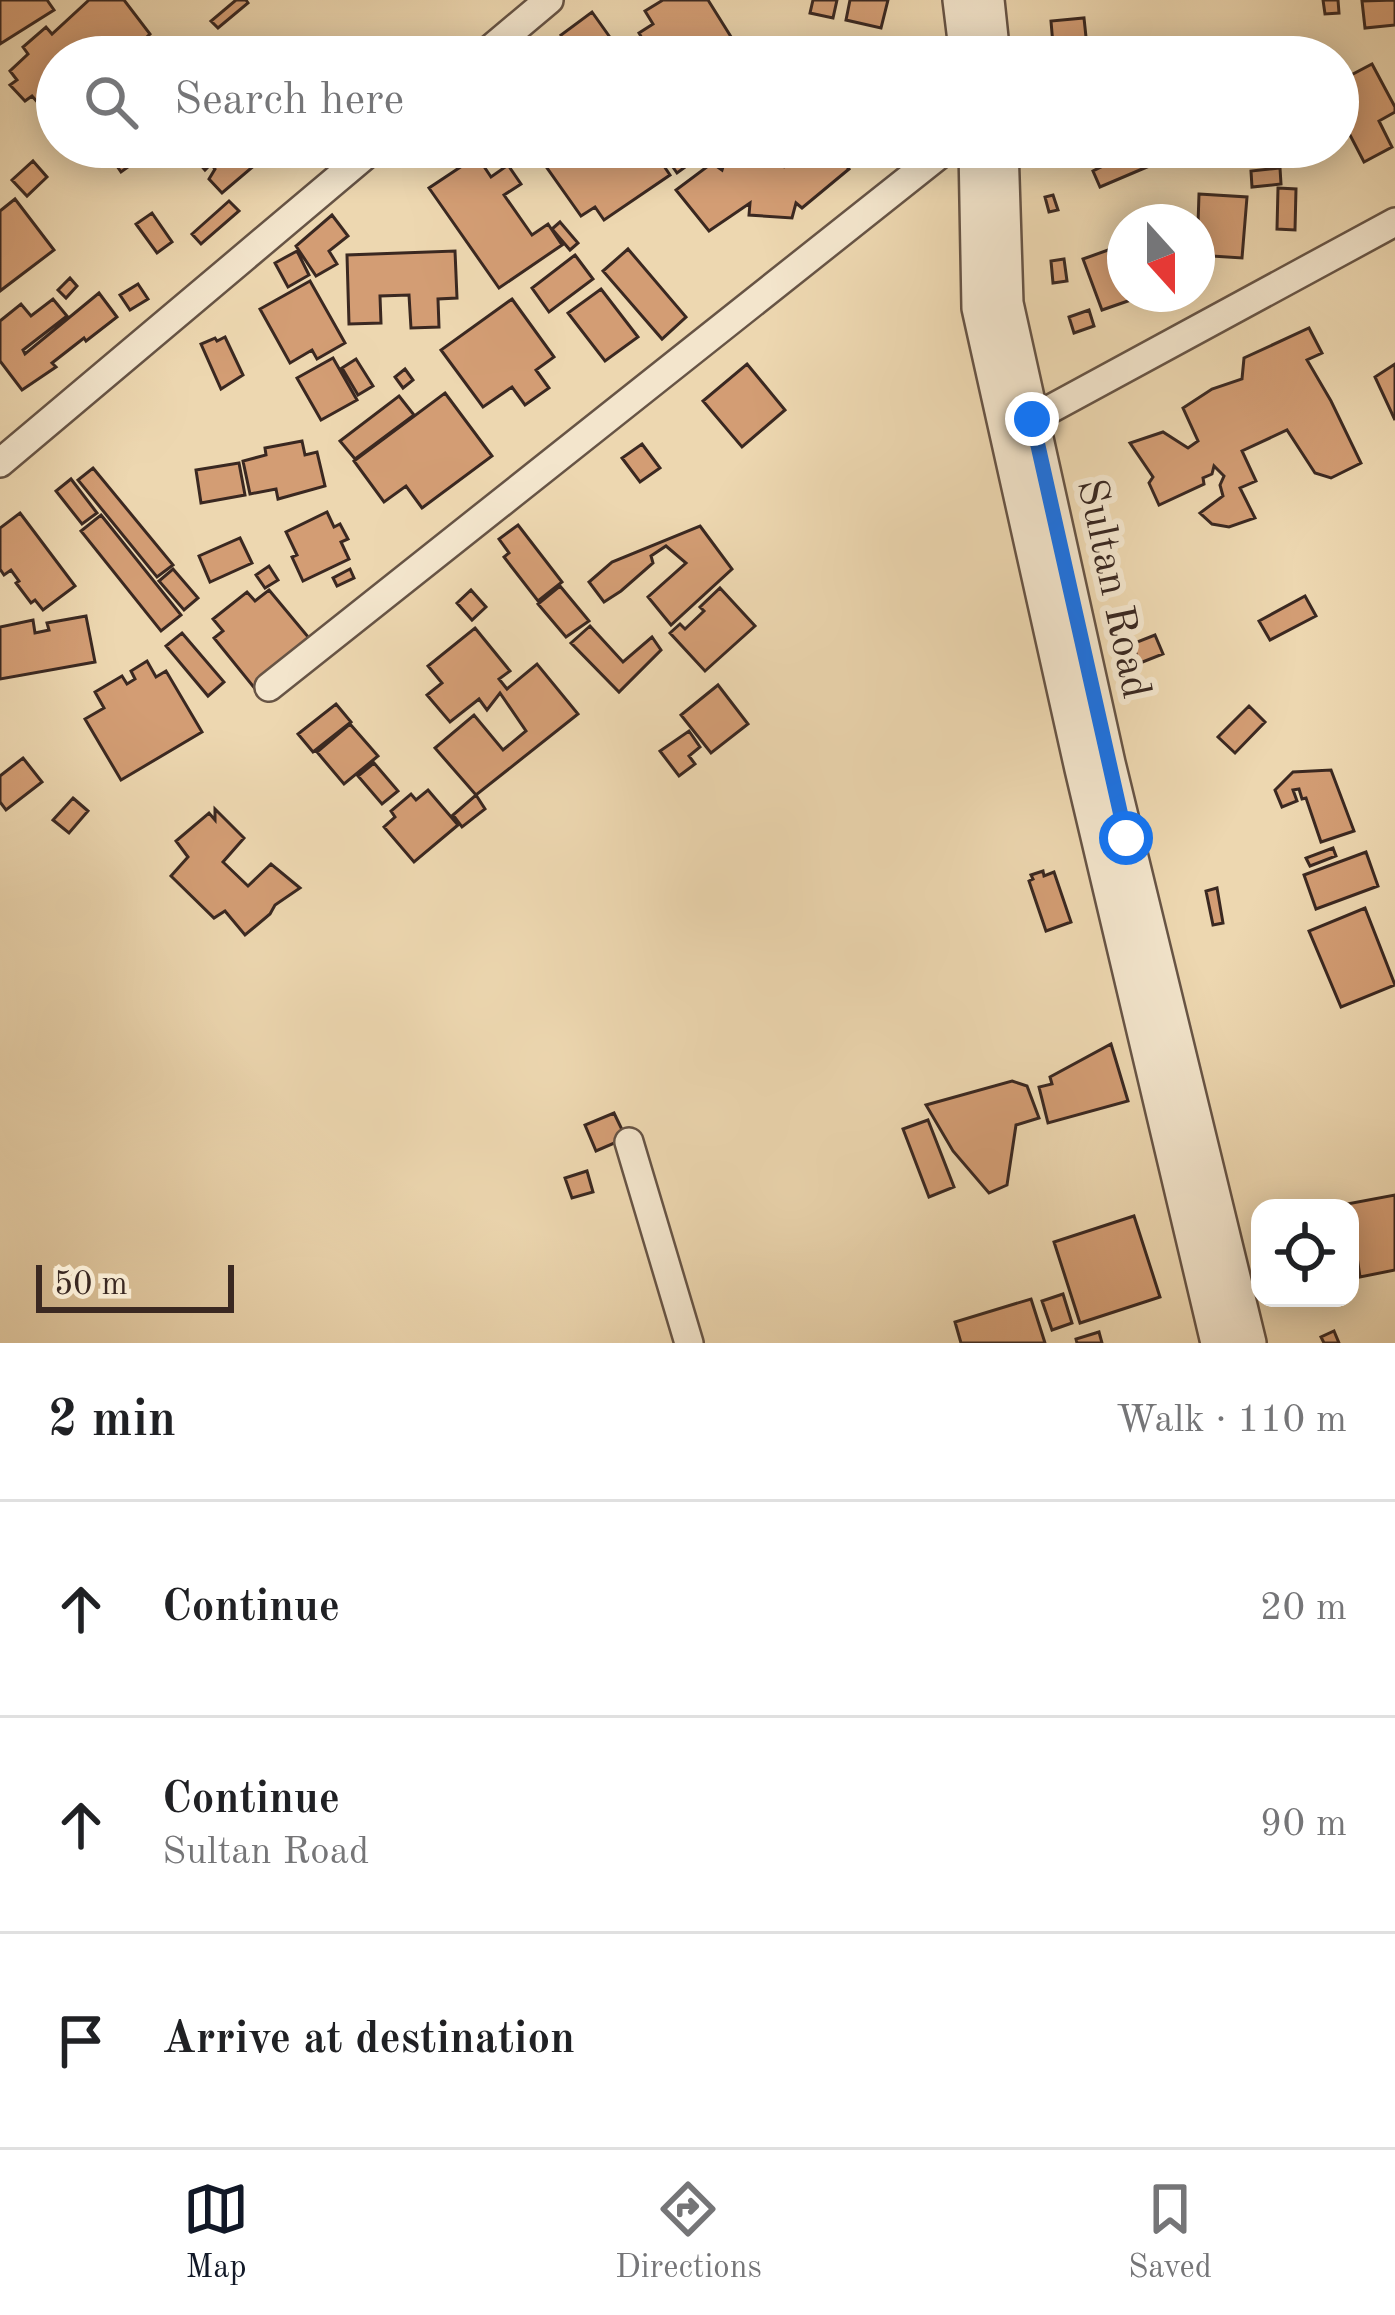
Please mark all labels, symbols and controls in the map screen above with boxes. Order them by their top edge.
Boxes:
search box [36,36,1359,168]
icon: search [78,69,144,135]
text: Search here [174,79,404,124]
north arrow [1107,204,1215,312]
route end [1005,392,1059,446]
street label: Sultan Road [1068,475,1156,702]
route start [1099,811,1153,865]
map controls [1251,1199,1359,1307]
button: locate [1251,1199,1359,1307]
scale bar [36,1259,234,1312]
text: 50 m [54,1269,128,1302]
text: 2 min [48,1396,176,1447]
text: Walk · 110 m [1116,1401,1347,1440]
icon: ahead [48,1576,114,1642]
text: Continue [162,1586,340,1631]
text: 20 m [1260,1589,1347,1628]
text: Continue [162,1778,340,1823]
icon: ahead [48,1792,114,1858]
text: 90 m [1260,1805,1347,1844]
text: Sultan Road [162,1833,369,1872]
icon: arrive [48,2008,114,2074]
text: Arrive at destination [162,2018,575,2063]
tab: Map [183,2176,249,2289]
tab: Directions [615,2176,762,2289]
tab: Saved [1128,2176,1212,2289]

